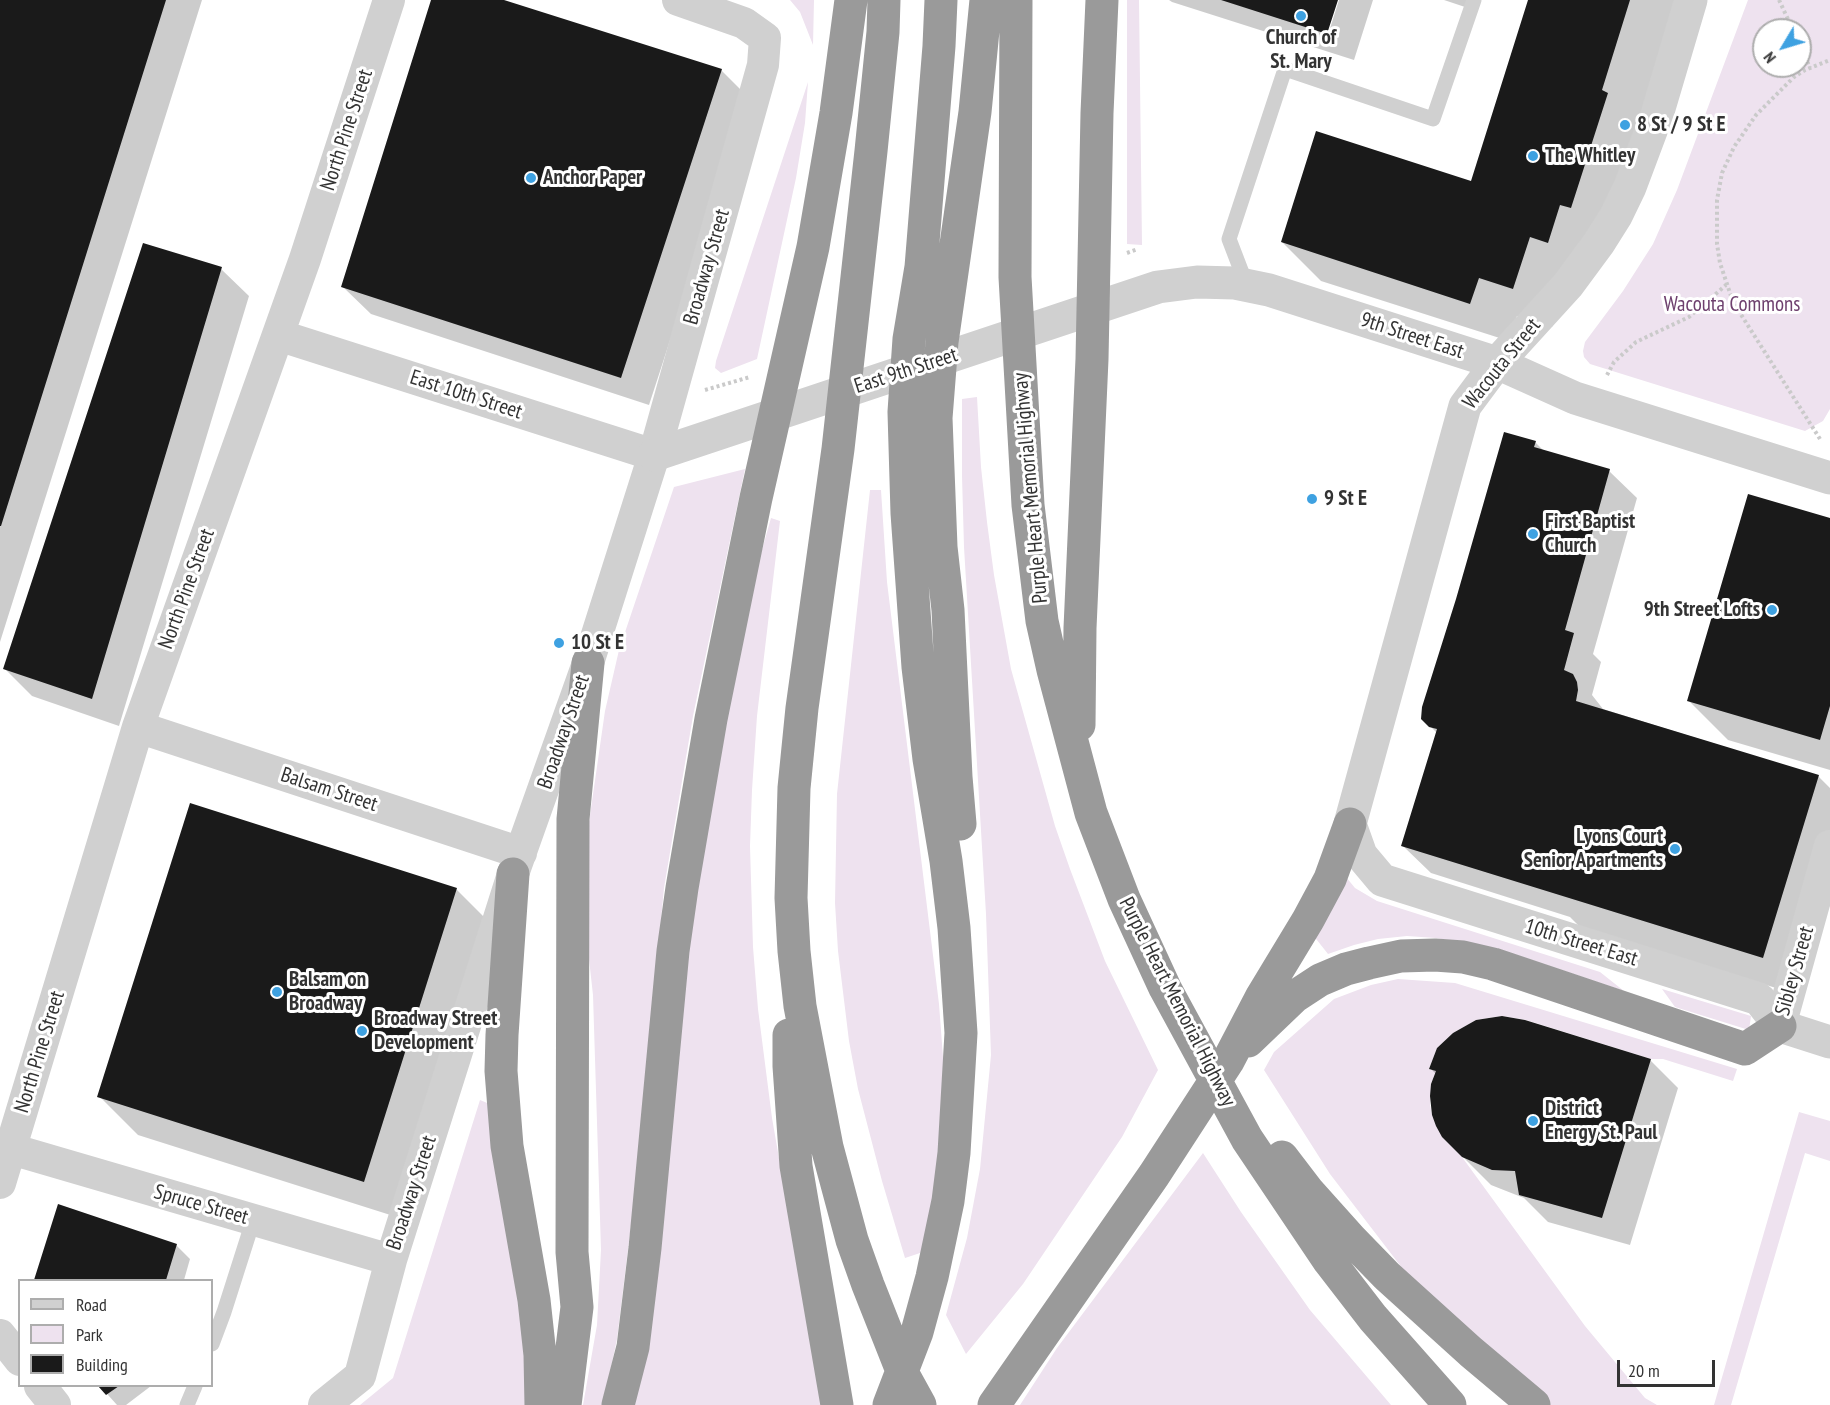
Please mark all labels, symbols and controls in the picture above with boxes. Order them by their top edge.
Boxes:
marker: Church of St. Mary [1294,9,1308,23]
north arrow [1752,18,1812,78]
place label: Church of St. Mary [1266,25,1336,75]
text: N [1759,48,1780,67]
street label: North Pine Street [316,66,378,194]
place label: 8 St / 9 St E [1637,112,1726,138]
marker: 8 St / 9 St E [1618,118,1632,132]
place label: The Whitley [1545,143,1635,169]
marker: The Whitley [1526,149,1540,163]
place label: Anchor Paper [543,165,642,191]
marker: Anchor Paper [524,171,538,185]
street label: Broadway Street [679,206,735,328]
park label: Wacouta Commons [1664,292,1800,318]
street label: 9th Street East [1357,307,1467,365]
street label: Wacouta Street [1458,314,1546,414]
street label: East 9th Street [851,342,961,400]
street label: East 10th Street [407,365,525,425]
street label: Purple Heart Memorial Highway [1008,372,1054,604]
place label: 9 St E [1324,486,1367,512]
marker: 9 St E [1305,492,1319,506]
place label: First Baptist Church [1545,509,1635,559]
street label: North Pine Street [154,526,220,652]
marker: First Baptist Church [1526,527,1540,541]
place label: 9th Street Lofts [1644,597,1760,623]
marker: 9th Street Lofts [1765,603,1779,617]
place label: 10 St E [571,630,624,656]
marker: 10 St E [552,636,566,650]
street label: Broadway Street [533,672,595,792]
street label: Balsam Street [277,763,381,817]
place label: Lyons Court Senior Apartments [1524,824,1663,874]
marker: Lyons Court Senior Apartments [1668,842,1682,856]
street label: Purple Heart Memorial Highway [1113,893,1241,1111]
street label: 10th Street East [1522,914,1640,972]
street label: Sibley Street [1770,923,1820,1019]
place label: Balsam on Broadway [289,967,366,1017]
marker: Balsam on Broadway [270,985,284,999]
street label: North Pine Street [10,988,70,1116]
place label: Broadway Street Development [374,1006,497,1056]
marker: Broadway Street Development [355,1024,369,1038]
place label: District Energy St. Paul [1545,1096,1657,1146]
marker: District Energy St. Paul [1526,1114,1540,1128]
street label: Broadway Street [382,1133,442,1253]
street label: Spruce Street [151,1180,251,1230]
legend [18,1279,213,1387]
text: Road [76,1293,107,1316]
text: Park [76,1323,103,1346]
scale bar [1620,1348,1718,1386]
text: Building [76,1353,128,1376]
text: 20 m [1628,1359,1660,1382]

